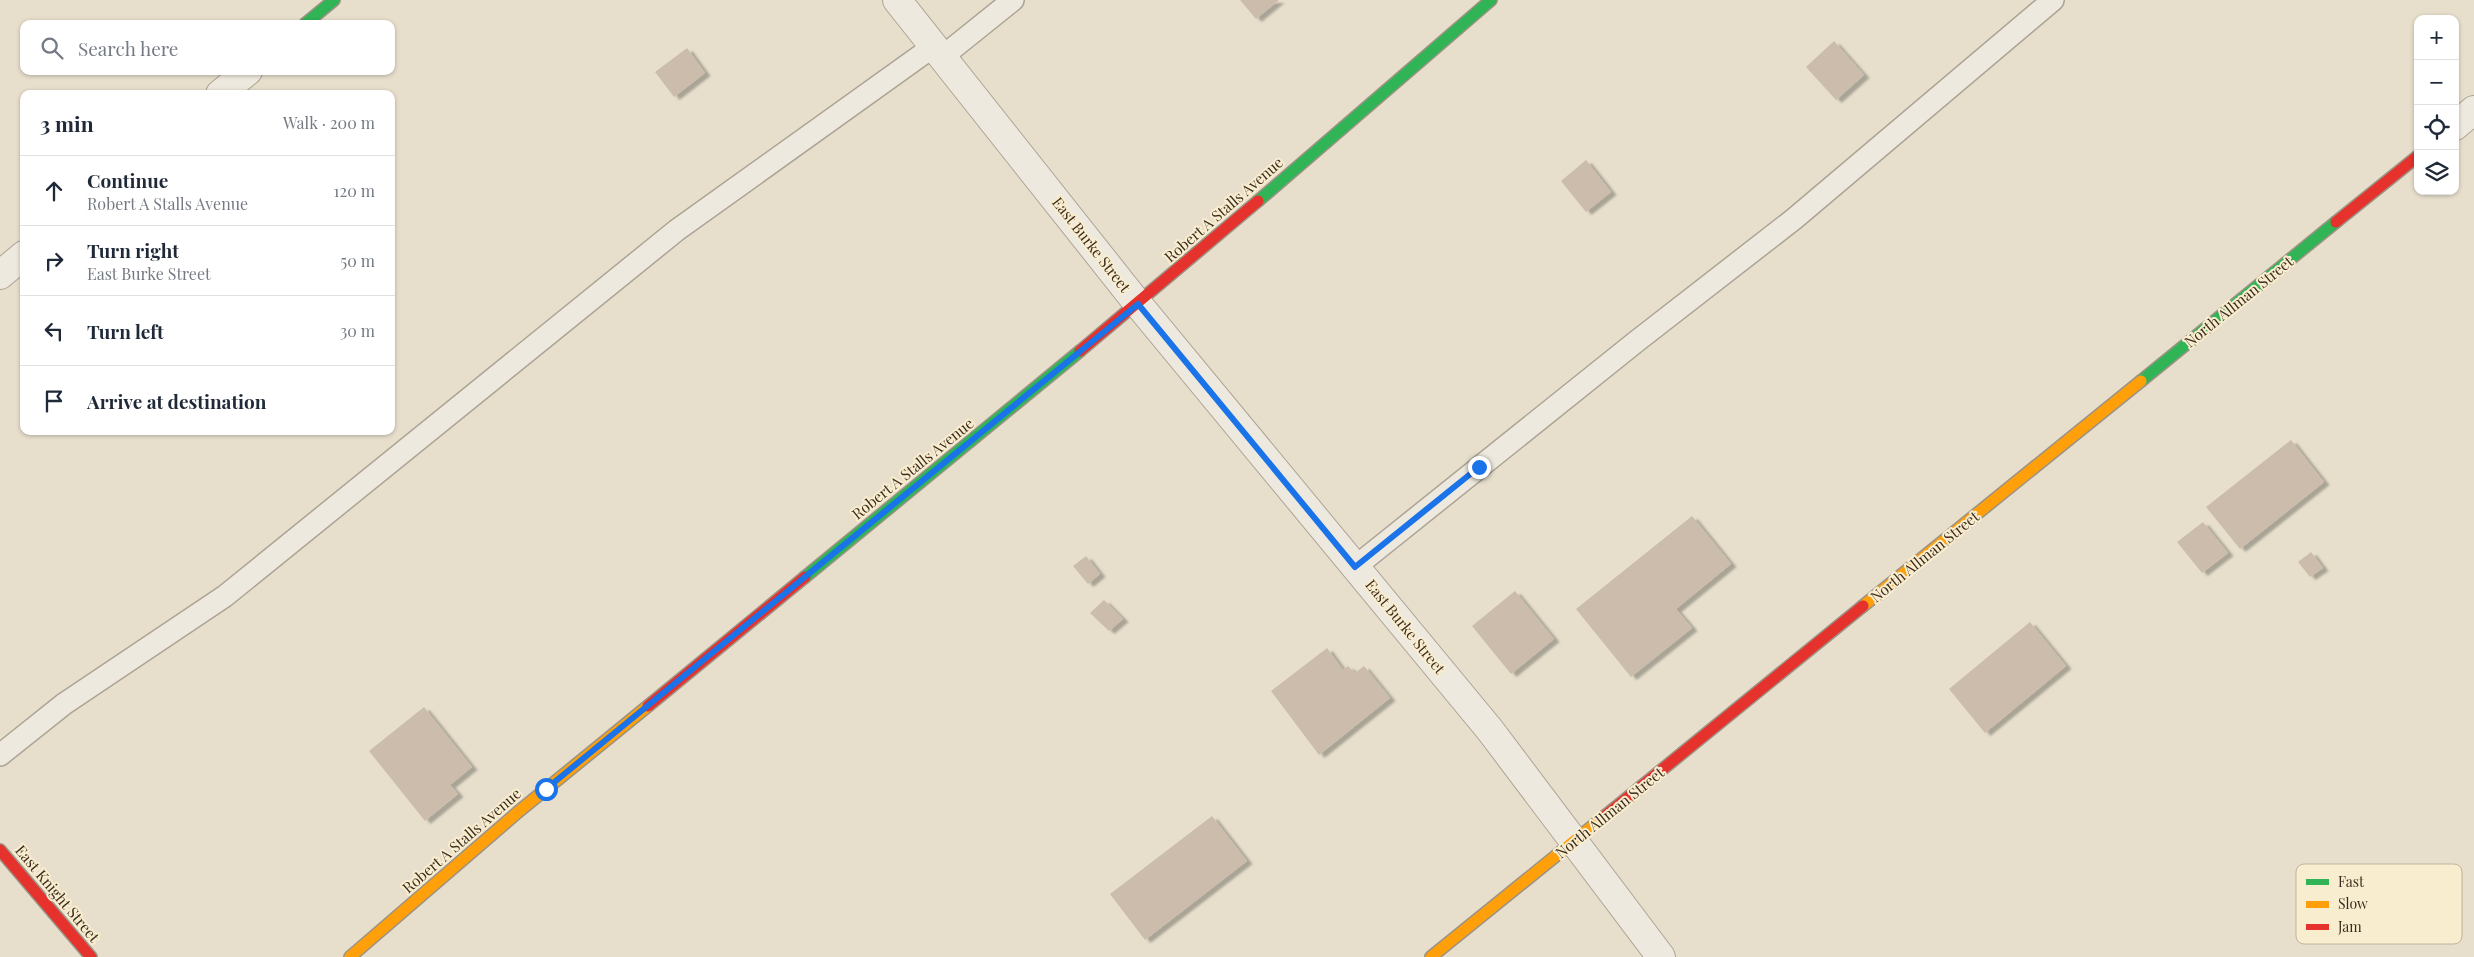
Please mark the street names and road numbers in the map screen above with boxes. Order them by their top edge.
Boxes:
street label: Robert A Stalls Avenue [1160,152,1287,266]
street label: East Burke Street [1048,193,1136,297]
street label: North Allman Street [2180,251,2297,351]
street label: Robert A Stalls Avenue [847,413,977,524]
street label: North Allman Street [1866,506,1983,606]
street label: East Burke Street [1362,575,1450,678]
street label: North Allman Street [1551,762,1668,862]
street label: Robert A Stalls Avenue [398,783,525,897]
street label: East Knight Street [11,841,105,947]

